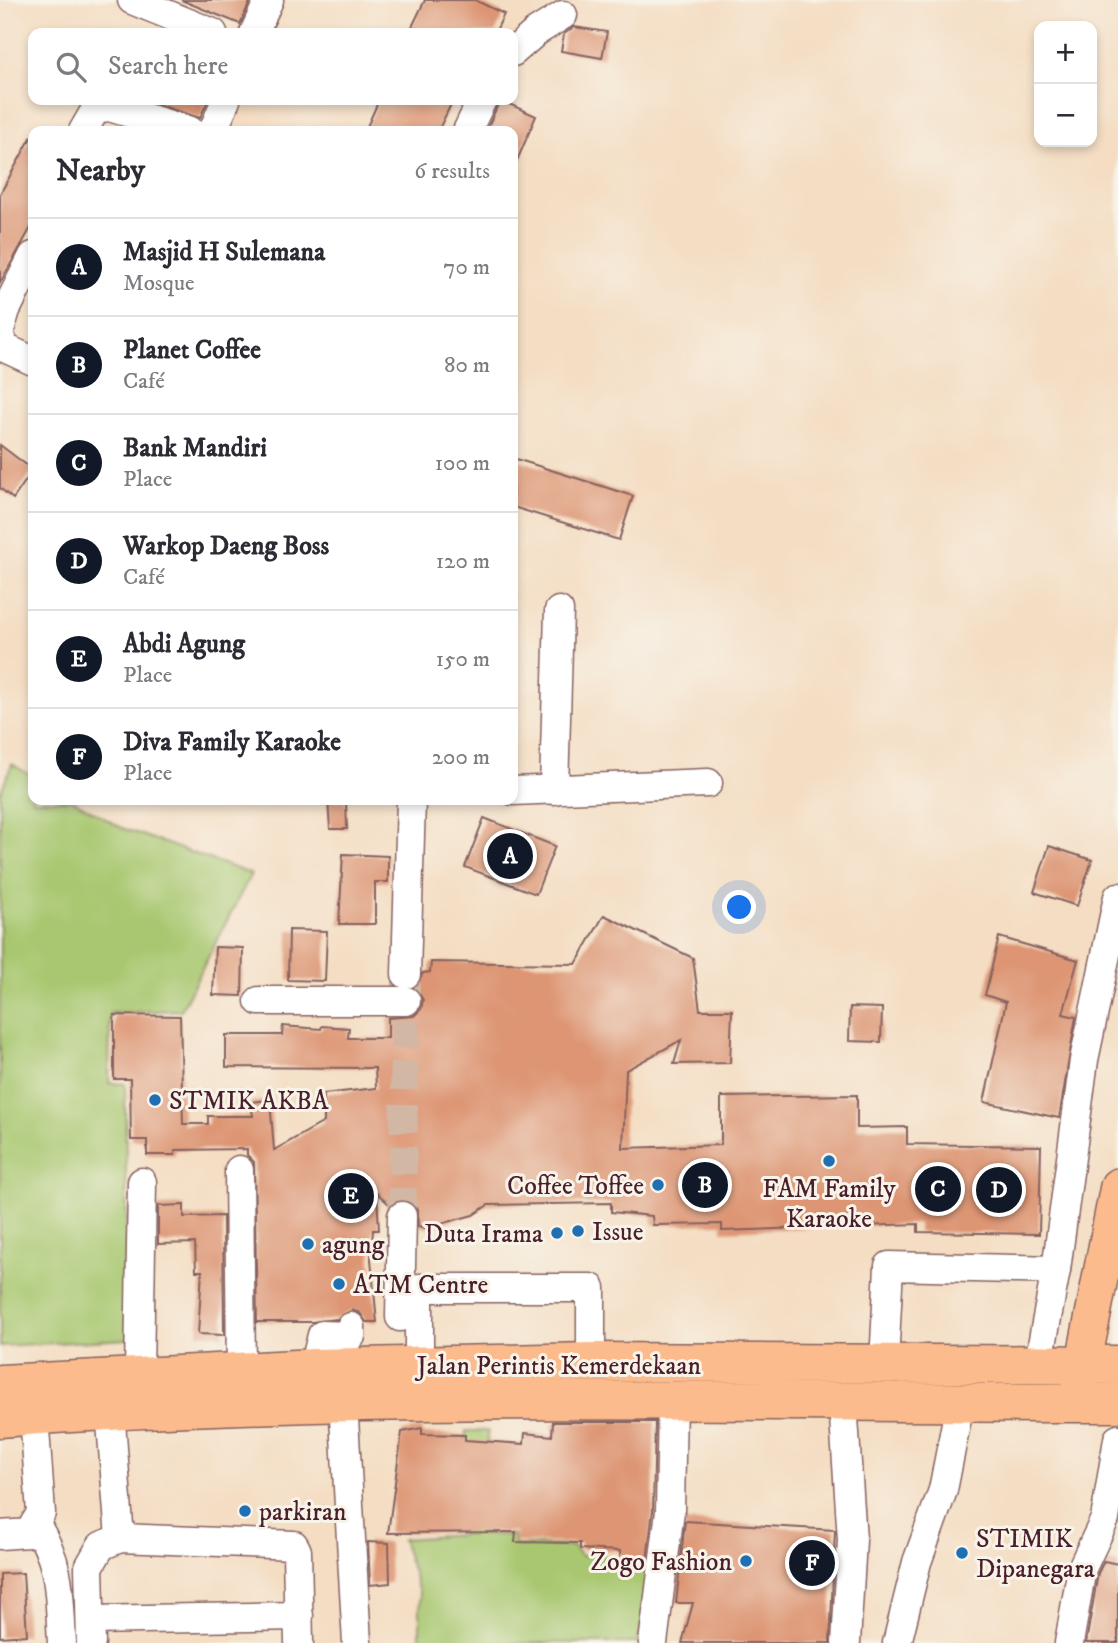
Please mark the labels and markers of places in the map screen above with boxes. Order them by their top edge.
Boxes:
pin: A [487,830,533,882]
place label: STMIK AKBA [169,1085,329,1118]
marker: STMIK AKBA [147,1092,163,1108]
marker: FAM Family Karaoke [821,1153,837,1169]
pin: B [682,1159,728,1211]
pin: C [915,1163,961,1215]
pin: D [976,1164,1022,1216]
pin: E [328,1170,374,1222]
place label: Coffee Toffee [507,1170,644,1203]
place label: FAM Family Karaoke [762,1173,896,1236]
marker: Coffee Toffee [650,1177,666,1193]
place label: Issue [592,1216,643,1249]
place label: Duta Irama [424,1218,543,1251]
marker: Issue [570,1223,586,1239]
marker: Duta Irama [549,1225,565,1241]
place label: agung [322,1229,385,1262]
marker: agung [300,1236,316,1252]
place label: ATM Centre [353,1269,488,1302]
marker: ATM Centre [331,1276,347,1292]
place label: parkiran [258,1496,347,1529]
marker: parkiran [237,1503,253,1519]
place label: STIMIK Dipanegara [976,1523,1095,1586]
pin: F [789,1537,835,1589]
marker: STIMIK Dipanegara [954,1545,970,1561]
place label: Zogo Fashion [590,1546,732,1579]
marker: Zogo Fashion [738,1553,754,1569]

